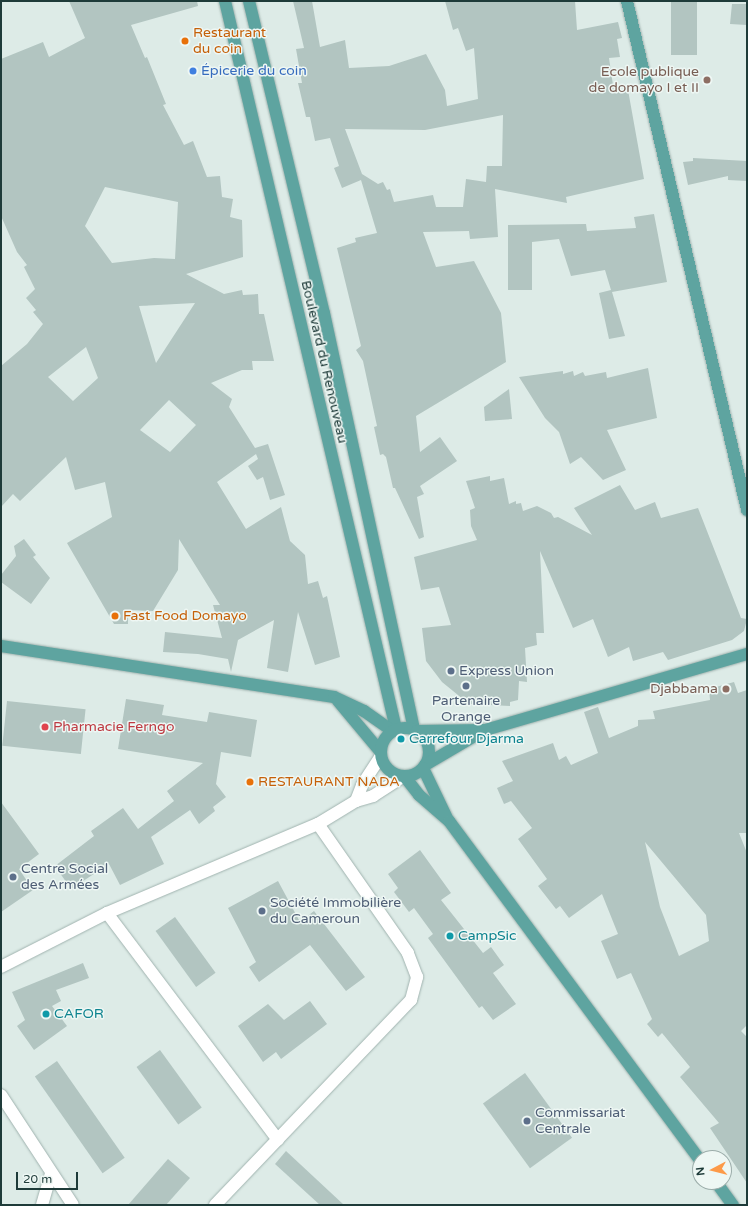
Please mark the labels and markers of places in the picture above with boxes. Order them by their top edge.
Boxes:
place label: Restaurant du coin [193,25,266,58]
marker: Restaurant du coin [180,36,190,46]
place label: Épicerie du coin [201,63,307,79]
place label: Ecole publique de domayo I et II [589,64,699,96]
marker: Épicerie du coin [188,66,198,76]
marker: Ecole publique de domayo I et II [702,75,712,85]
place label: Fast Food Domayo [123,608,247,624]
marker: Fast Food Domayo [110,611,120,621]
place label: Express Union [459,663,554,679]
marker: Express Union [446,666,456,676]
marker: Partenaire Orange [461,681,471,691]
place label: Djabbama [650,681,718,697]
marker: Djabbama [721,684,731,694]
place label: Partenaire Orange [432,693,500,726]
place label: Pharmacie Ferngo [53,719,174,735]
marker: Pharmacie Ferngo [40,722,50,732]
place label: Carrefour Djarma [409,731,524,747]
marker: Carrefour Djarma [396,734,406,744]
place label: RESTAURANT NADA [258,774,400,790]
marker: RESTAURANT NADA [245,777,255,787]
place label: Centre Social des Armées [21,861,108,894]
marker: Centre Social des Armées [8,872,18,882]
place label: Société Immobilière du Cameroun [270,895,401,928]
marker: Société Immobilière du Cameroun [257,906,267,916]
place label: CampSic [458,928,517,944]
marker: CampSic [445,931,455,941]
place label: CAFOR [54,1006,104,1022]
marker: CAFOR [41,1009,51,1019]
place label: Commissariat Centrale [535,1105,625,1138]
marker: Commissariat Centrale [522,1116,532,1126]

